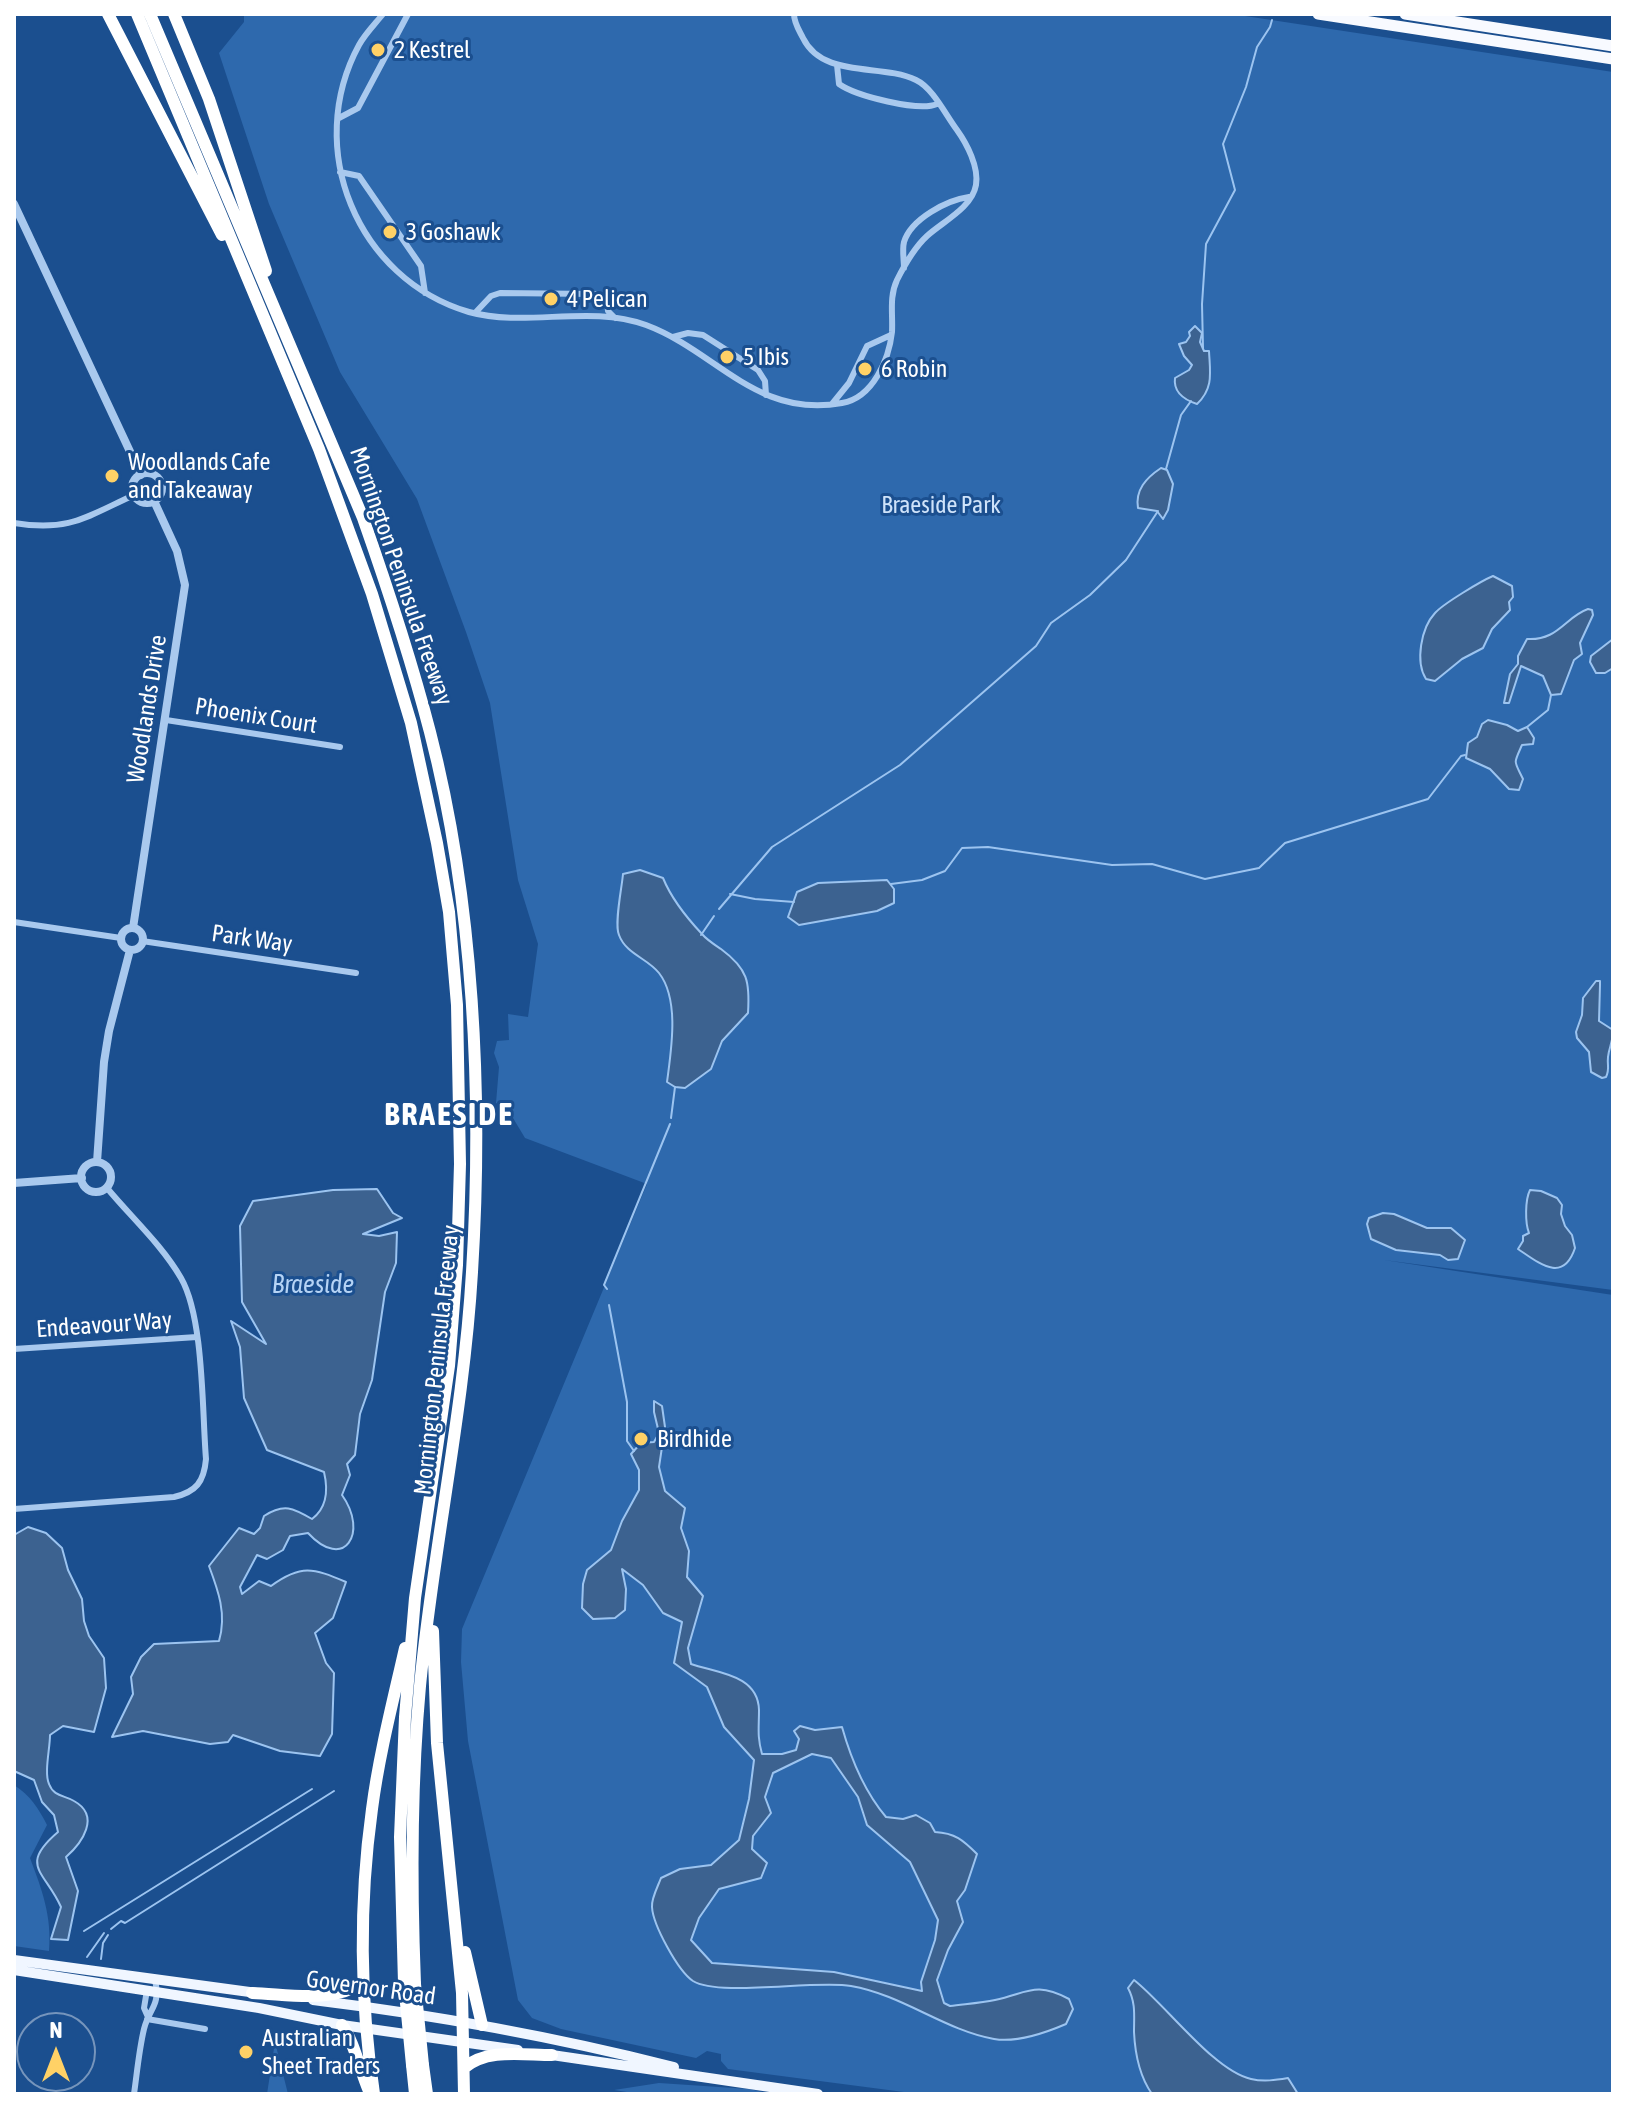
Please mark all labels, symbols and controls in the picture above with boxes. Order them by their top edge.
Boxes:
place label: 2 Kestrel [394,36,470,64]
marker: 2 Kestrel [369,41,387,59]
place label: 3 Goshawk [406,218,501,246]
marker: 3 Goshawk [381,223,399,241]
place label: 4 Pelican [567,285,648,313]
marker: 4 Pelican [542,290,560,308]
place label: 5 Ibis [743,343,789,371]
marker: 5 Ibis [718,348,736,366]
place label: 6 Robin [881,355,947,383]
marker: 6 Robin [856,360,874,378]
street label: Mornington Peninsula Freeway [343,443,459,709]
place label: Woodlands Cafe and Takeaway [128,448,270,504]
marker: Woodlands Cafe and Takeaway [103,467,121,485]
park label: Braeside Park [881,491,1001,519]
street label: Woodlands Drive [121,633,173,785]
street label: Phoenix Court [193,692,319,740]
street label: Park Way [210,919,294,959]
district label: BRAESIDE [384,1096,514,1134]
street label: Mornington Peninsula Freeway [408,1224,466,1496]
water label: Braeside [272,1269,354,1301]
street label: Endeavour Way [35,1306,173,1344]
place label: Birdhide [657,1425,732,1453]
marker: Birdhide [632,1430,650,1448]
street label: Governor Road [304,1965,438,2011]
north arrow [16,2012,96,2092]
text: N [50,2017,62,2043]
place label: Australian Sheet Traders [262,2024,380,2080]
marker: Australian Sheet Traders [237,2043,255,2061]

